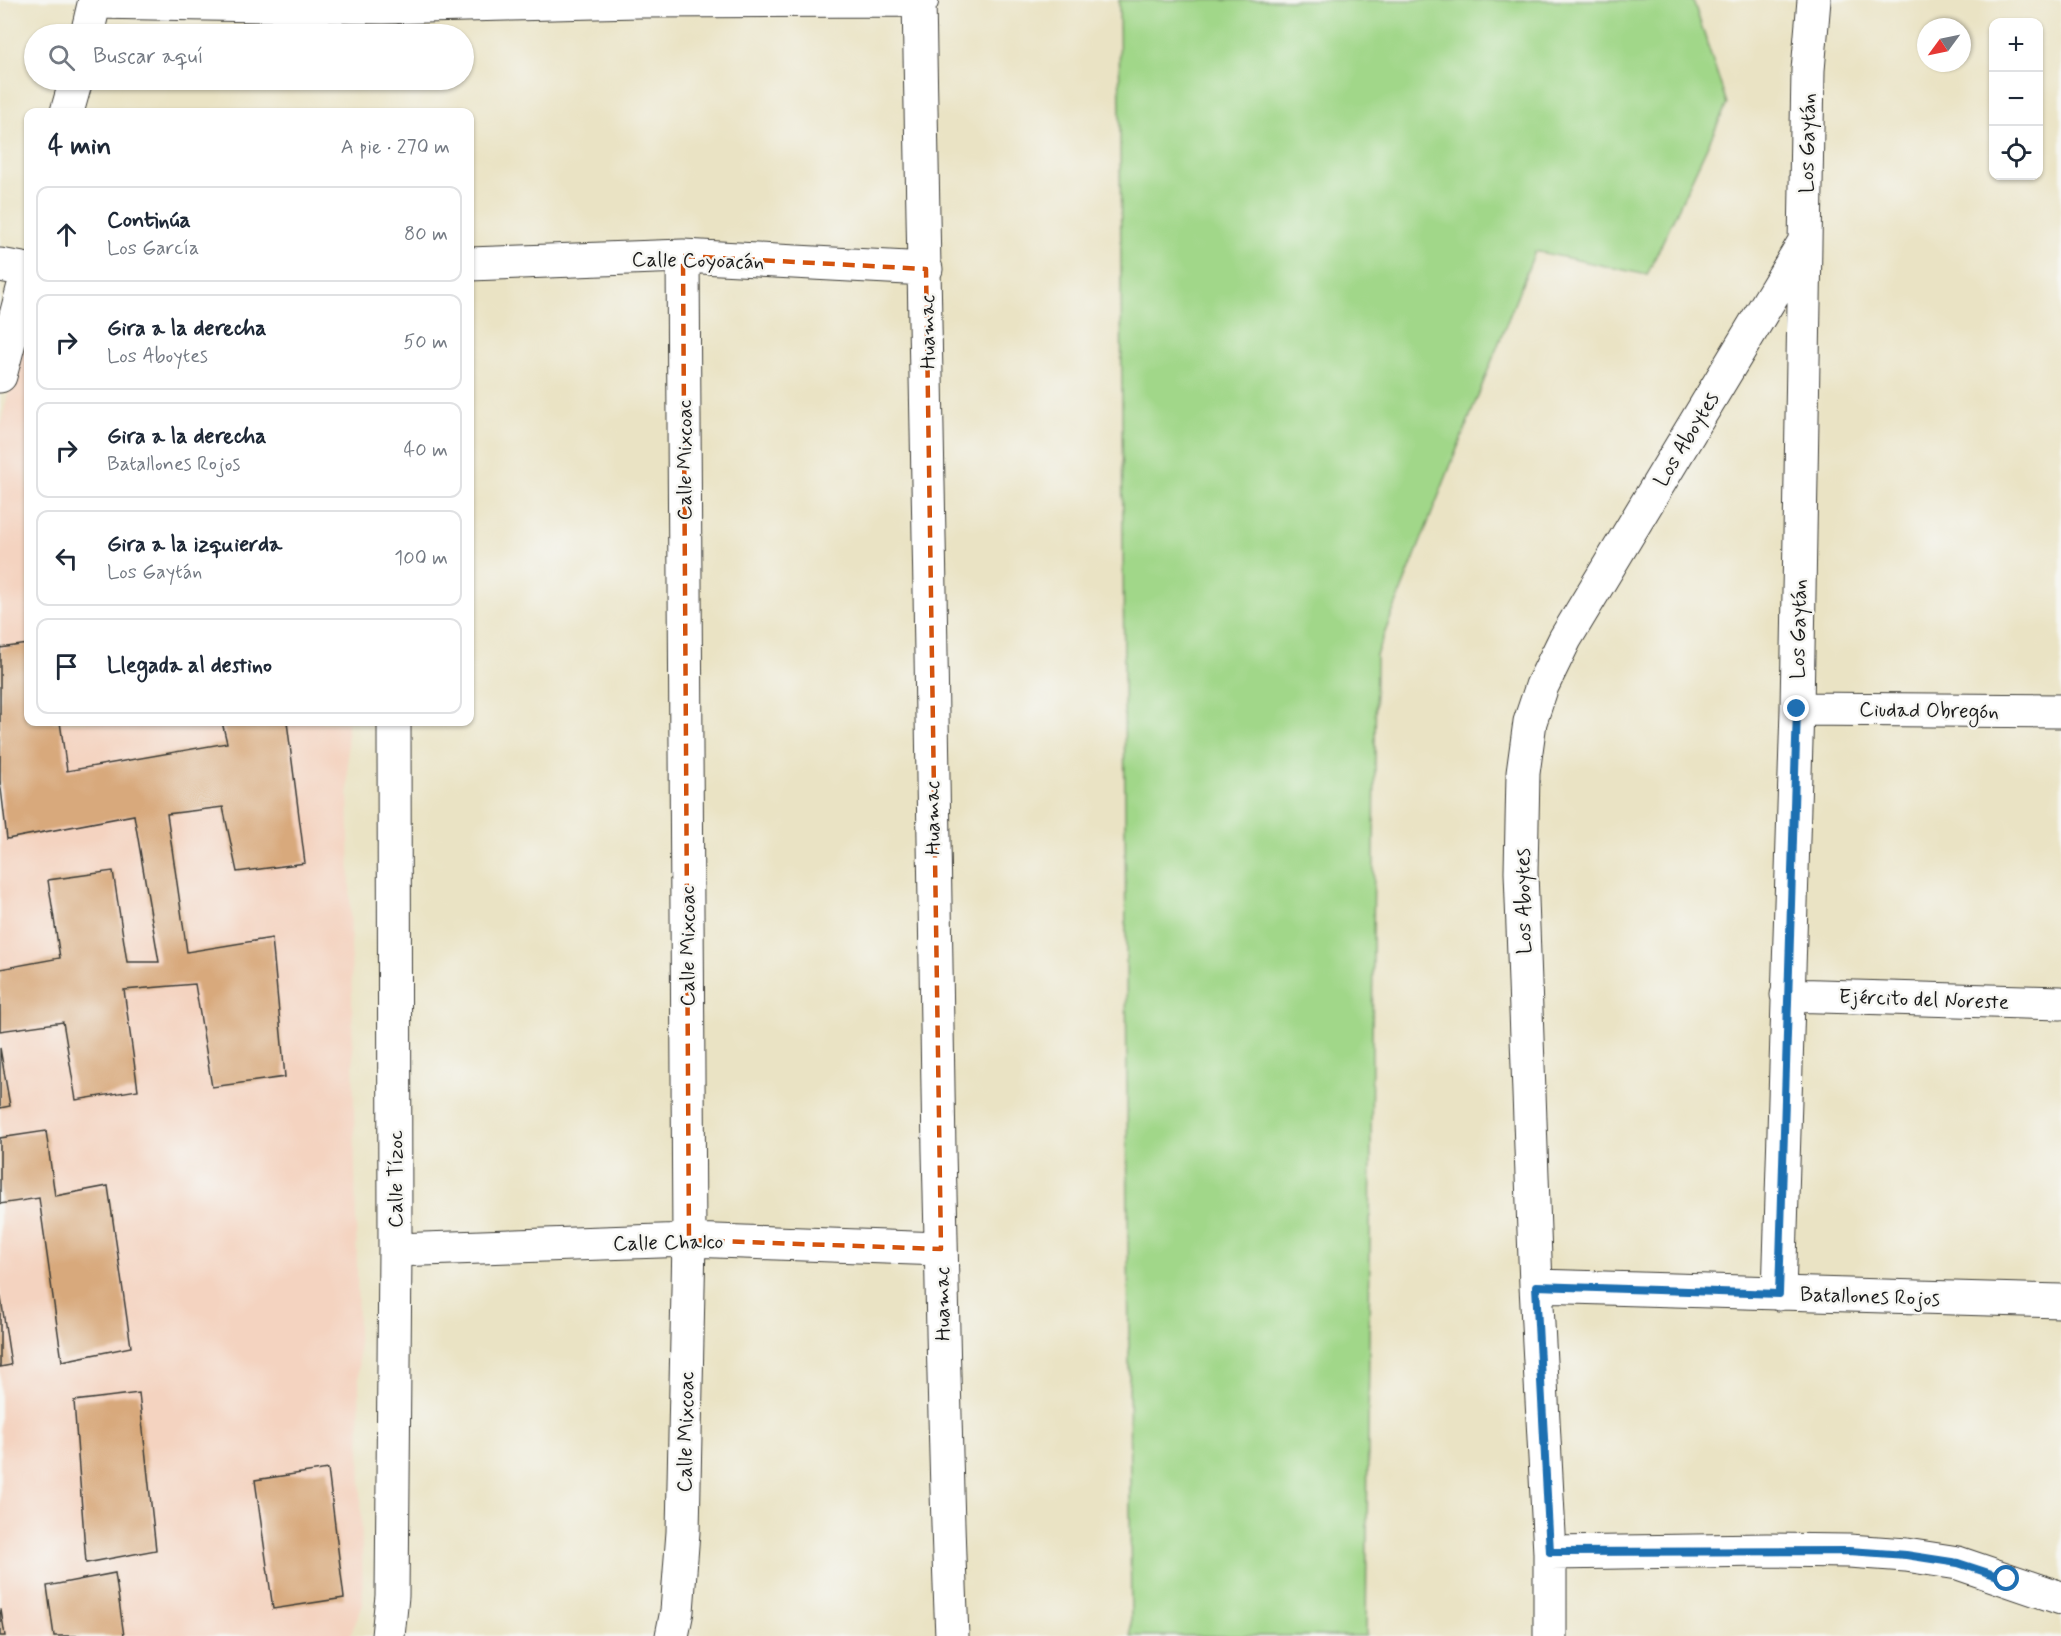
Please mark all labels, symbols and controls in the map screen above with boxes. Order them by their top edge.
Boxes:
north arrow [1917,18,1971,72]
map controls [1989,18,2043,180]
button: + [1989,18,2043,72]
search box [24,24,474,90]
icon: search [45,41,78,74]
text: Buscar aquí [93,43,204,71]
button: − [1989,72,2043,126]
street label: Los Gaytán [1793,93,1823,193]
button: locate [1989,126,2043,180]
text: 4 min [48,130,111,164]
text: A pie · 270 m [341,134,450,161]
text: Continúa [107,207,191,235]
icon: ahead [50,218,83,251]
text: 80 m [404,221,448,248]
text: Los García [107,235,199,262]
street label: Calle Coyoacán [631,246,765,276]
street label: Huamac [913,295,943,369]
text: Gira a la derecha [107,315,267,343]
icon: right [50,326,83,359]
text: 50 m [403,329,448,356]
text: Los Aboytes [107,343,208,370]
street label: Los Aboytes [1648,387,1726,492]
street label: Calle Mixcoac [671,400,699,520]
text: Gira a la derecha [107,423,267,451]
icon: right [50,434,83,467]
text: 40 m [404,437,448,464]
text: Batallones Rojos [107,451,240,478]
text: Gira a la izquierda [107,531,282,559]
icon: left [50,542,83,575]
text: 100 m [394,545,448,572]
text: Los Gaytán [107,559,202,586]
street label: Los Gaytán [1784,579,1814,679]
icon: arrive [50,650,83,683]
text: Llegada al destino [107,652,272,680]
route end [1783,695,1809,721]
street label: Ciudad Obregón [1859,696,1999,727]
street label: Huamac [918,781,948,855]
street label: Los Aboytes [1509,848,1539,954]
street label: Calle Mixcoac [674,886,702,1006]
street label: Ejército del Noreste [1838,983,2010,1017]
street label: Calle Tízoc [382,1130,410,1228]
street label: Calle Chalco [613,1228,724,1258]
street label: Huamac [928,1267,958,1341]
street label: Batallones Rojos [1800,1281,1940,1313]
street label: Calle Mixcoac [671,1371,701,1493]
route start [1993,1565,2019,1591]

